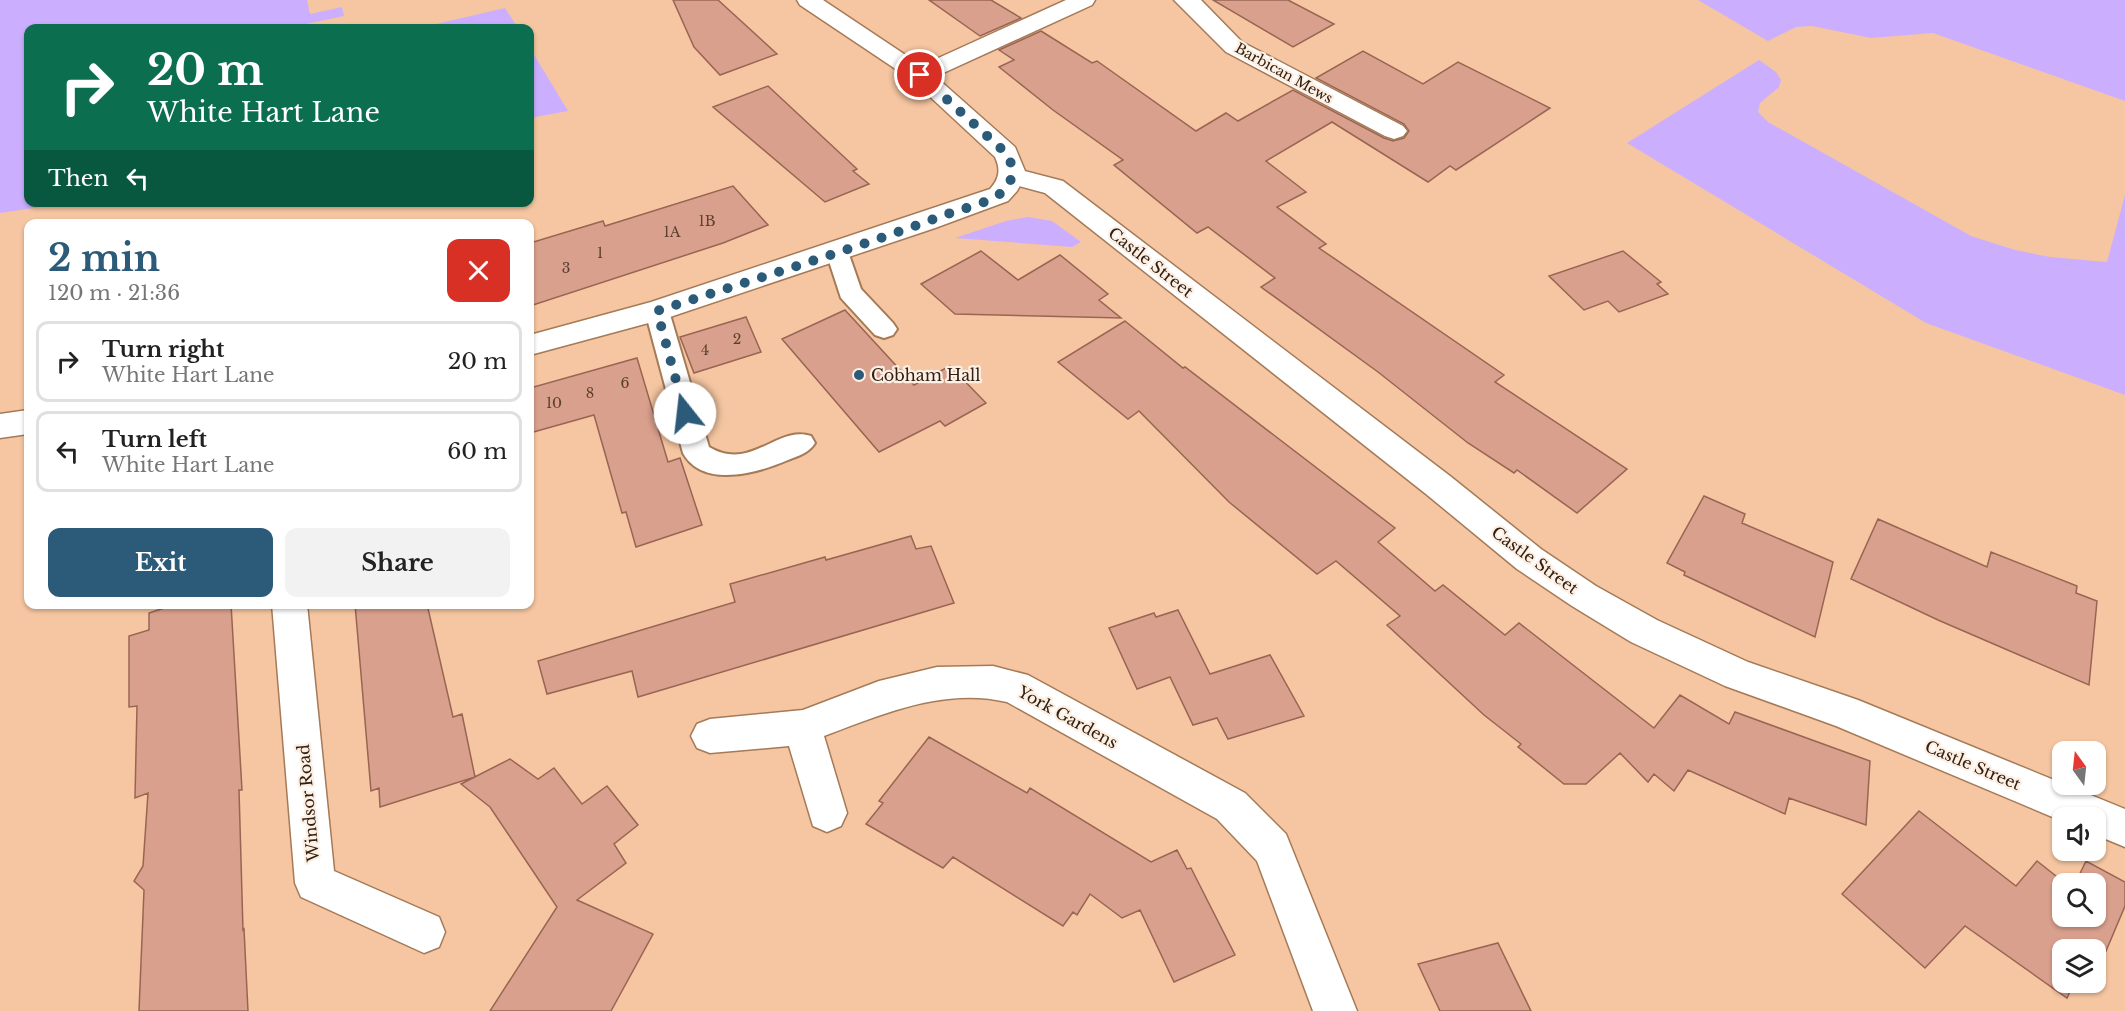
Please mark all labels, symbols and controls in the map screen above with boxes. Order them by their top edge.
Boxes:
street label: Barbican Mews [1232,39,1336,107]
text: 20 m [147,44,264,96]
icon: right [48,48,126,126]
pin [894,49,945,100]
icon: arrive [903,58,936,91]
text: White Hart Lane [147,96,380,129]
icon: left [121,162,154,195]
text: Then [48,165,109,192]
house number: 1B [699,212,716,230]
house number: 1A [663,223,681,241]
street label: Castle Street [1105,223,1197,301]
text: 2 min [48,236,160,281]
button: close [447,239,510,302]
house number: 1 [597,244,603,262]
house number: 3 [562,259,570,277]
text: 120 m · 21:36 [48,281,180,305]
house number: 2 [733,330,741,348]
text: Turn right [102,336,224,363]
house number: 4 [701,341,709,359]
icon: right [51,345,84,378]
text: 20 m [448,348,507,375]
text: White Hart Lane [102,363,275,387]
place label: Cobham Hall [871,365,980,385]
marker: Cobham Hall [852,368,866,382]
house number: 6 [620,374,630,392]
position arrow [653,381,717,445]
house number: 8 [586,384,594,402]
house number: 10 [546,394,562,412]
text: Turn left [102,426,207,453]
icon: left [51,435,84,468]
text: 60 m [447,438,507,465]
text: White Hart Lane [102,453,275,477]
street label: Castle Street [1488,522,1582,598]
button: Exit [48,528,273,597]
button: Share [285,528,510,597]
street label: York Gardens [1014,681,1121,753]
street label: Castle Street [1922,736,2024,794]
north arrow [2052,741,2106,795]
map controls [2052,741,2106,993]
street label: Windsor Road [293,743,323,864]
button: sound [2052,807,2106,861]
button: search [2052,873,2106,927]
button: layers [2052,939,2106,993]

